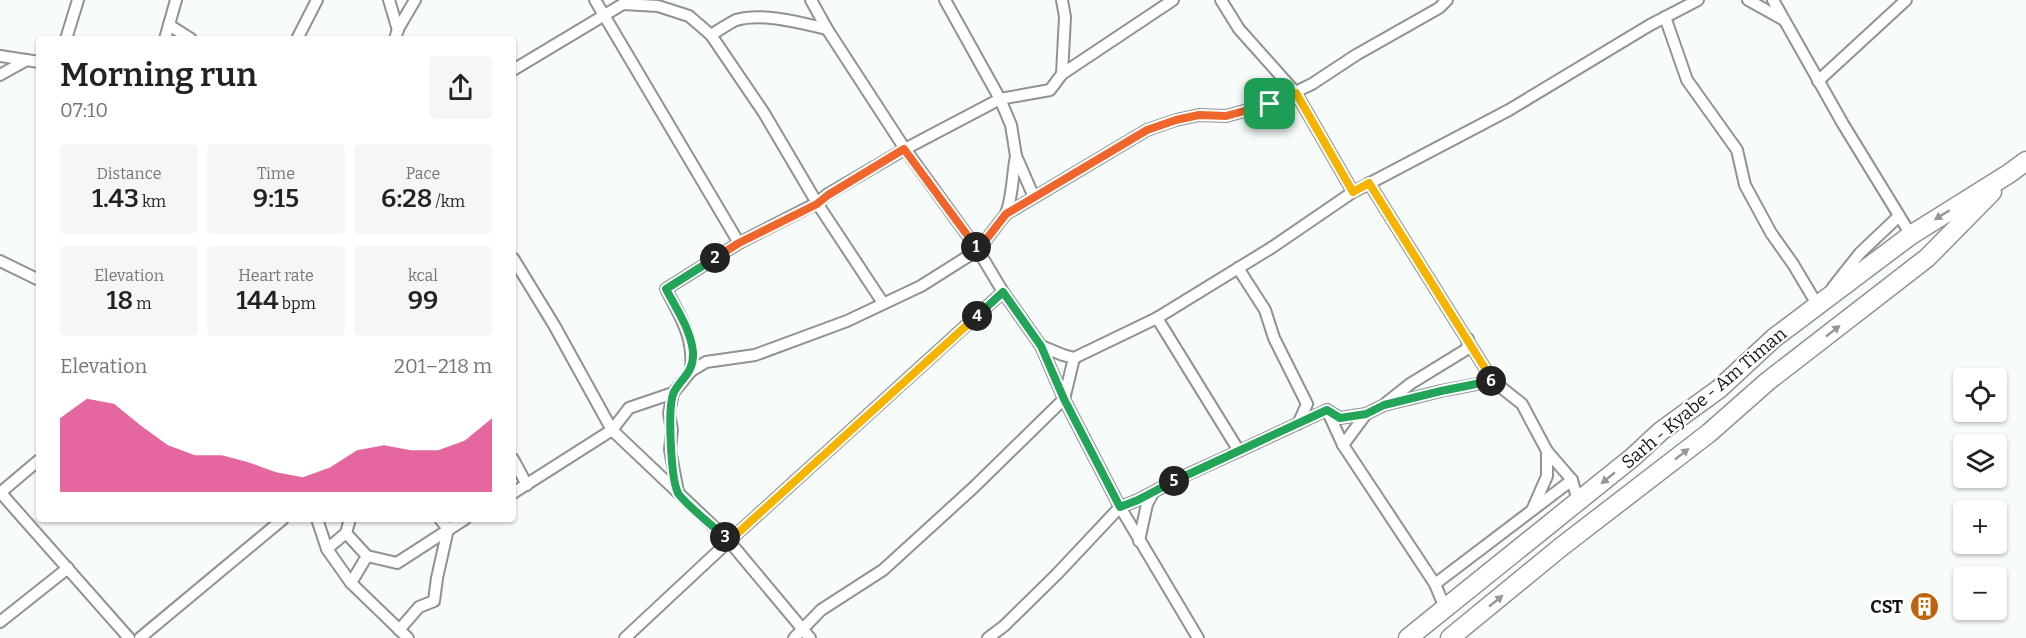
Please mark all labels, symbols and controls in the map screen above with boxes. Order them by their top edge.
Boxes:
text: Morning run [60,55,257,95]
button: share [429,56,492,119]
pin [1244,78,1295,129]
icon: arrive [1253,87,1286,120]
text: 07:10 [60,98,108,122]
text: Distance [97,164,161,183]
text: Time [257,164,295,183]
text: Pace [406,164,440,183]
text: 1.43 [92,183,139,214]
text: 9:15 [253,183,299,214]
text: 6:28 [381,183,432,214]
text: km [139,192,166,211]
text: /km [432,192,465,211]
one-way arrow [1934,209,1950,220]
pin: 1 [961,232,991,262]
text: 1 [973,237,979,256]
pin: 2 [700,243,730,273]
text: 2 [710,248,720,267]
text: Elevation [94,266,164,285]
text: Heart rate [238,266,314,285]
text: kcal [408,266,438,285]
text: 18 [106,285,133,316]
text: 144 [236,285,279,316]
text: 99 [408,285,438,316]
text: m [133,294,152,313]
text: bpm [279,294,316,313]
pin: 4 [962,301,992,331]
text: 4 [972,306,982,325]
street label: Sarh - Kyabe - Am Timan [1617,322,1791,473]
one-way arrow [1825,325,1840,337]
text: Elevation [60,354,147,378]
text: 201–218 m [394,354,492,378]
pin: 6 [1476,366,1506,396]
map controls [1953,368,2007,620]
button: locate [1953,368,2007,422]
text: 6 [1486,371,1496,390]
button: layers [1953,434,2007,488]
one-way arrow [1674,449,1689,461]
pin: 5 [1159,466,1189,496]
text: 5 [1170,471,1178,490]
one-way arrow [1600,471,1615,483]
button: + [1953,500,2007,554]
pin: 3 [710,522,740,552]
text: 3 [720,527,730,546]
button: − [1953,566,2007,620]
building icon: CST [1908,591,1940,623]
one-way arrow [1488,595,1503,608]
place label: CST [1870,596,1903,618]

